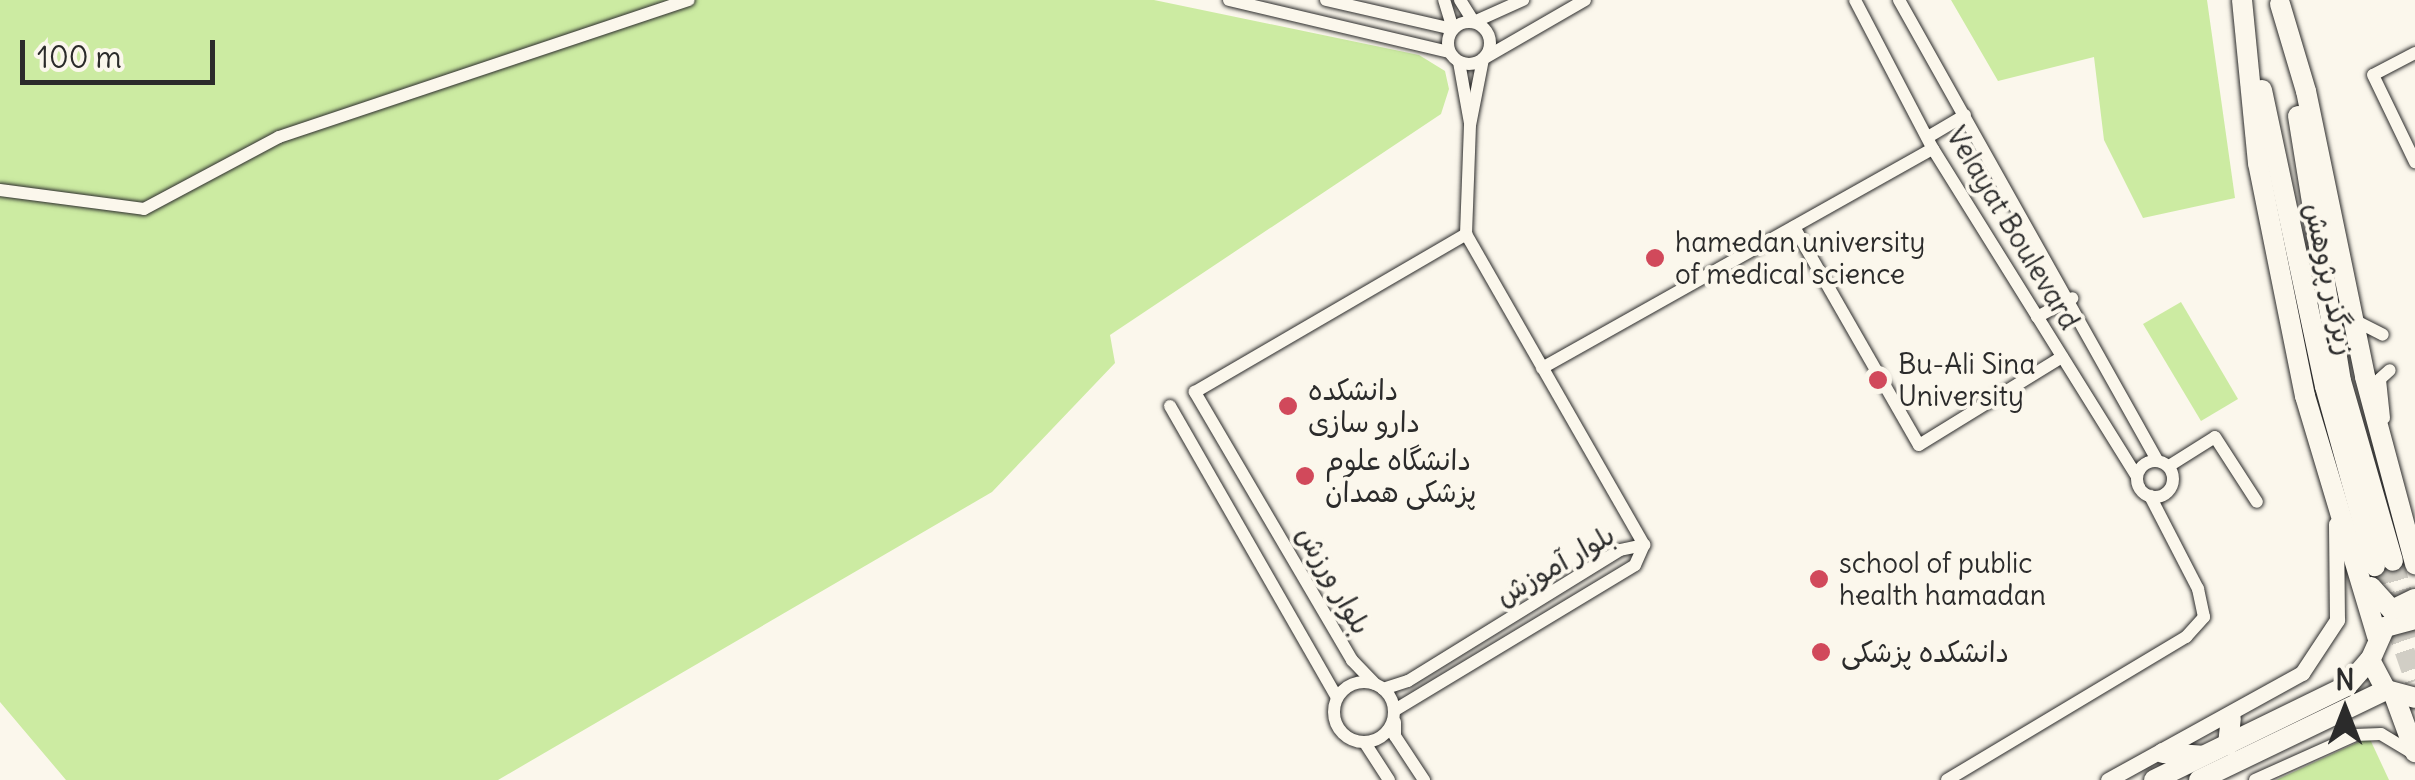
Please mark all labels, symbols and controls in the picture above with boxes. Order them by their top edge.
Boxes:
scale bar [25,20,220,82]
text: 100 m [37,38,122,76]
street label: Velayat Boulevard [1939,121,2087,335]
street label: زیرگذر پژوهش [2297,200,2363,358]
place label: hamedan university of medical science [1675,225,1925,291]
marker: hamedan university of medical science [1644,247,1666,269]
place label: Bu-Ali Sina University [1898,347,2035,413]
marker: Bu-Ali Sina University [1867,369,1889,391]
place label: دانشکده دارو سازی [1308,373,1420,439]
marker: دانشکده دارو سازی [1277,395,1299,417]
place label: دانشگاه علوم پزشکی همدان [1325,443,1476,509]
marker: دانشگاه علوم پزشکی همدان [1294,465,1316,487]
street label: بلوار آموزش [1489,517,1621,613]
street label: بلوار ورزش [1290,520,1378,640]
place label: school of public health hamadan [1839,546,2046,612]
marker: school of public health hamadan [1808,568,1830,590]
place label: دانشکده پزشکی [1841,635,2009,669]
marker: دانشکده پزشکی [1810,641,1832,663]
north arrow [2295,660,2395,760]
text: N [2335,662,2355,698]

